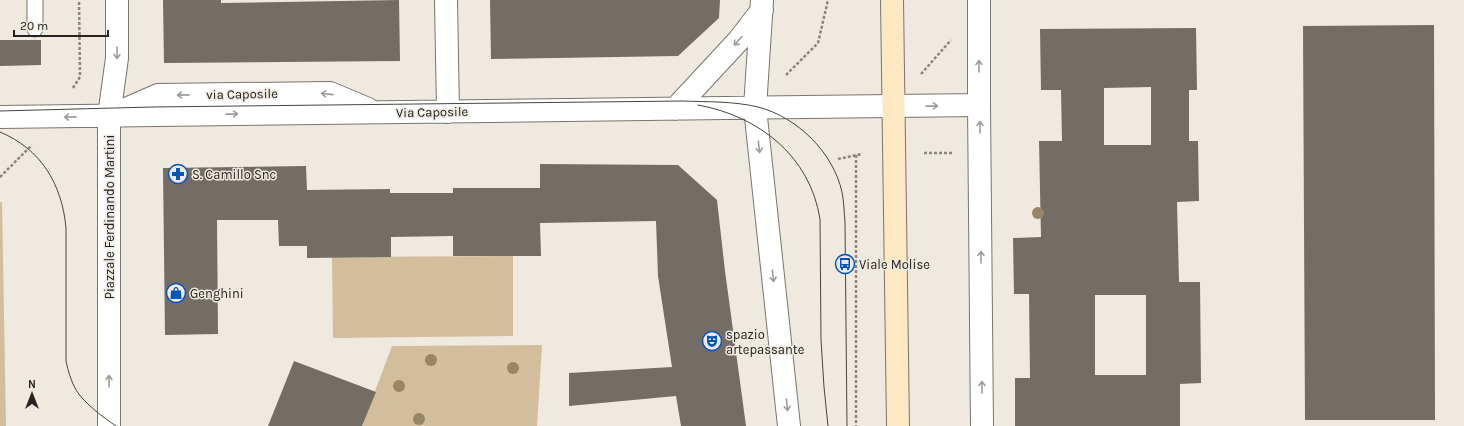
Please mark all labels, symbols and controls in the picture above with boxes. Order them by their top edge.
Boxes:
scale bar [14,12,108,38]
text: 20 m [20,19,48,33]
one-way arrow [733,36,742,46]
one-way arrow [113,46,121,59]
one-way arrow [975,60,983,73]
street label: via Caposile [206,86,278,102]
one-way arrow [321,90,334,98]
one-way arrow [177,91,190,98]
one-way arrow [925,102,938,110]
street label: Via Caposile [396,104,469,120]
one-way arrow [225,110,238,118]
one-way arrow [64,113,77,120]
one-way arrow [976,121,983,134]
street label: Piazzale Ferdinando Martini [102,135,117,299]
one-way arrow [755,140,763,153]
pharmacy icon: S. Camillo Snc [167,163,189,185]
place label: S. Camillo Snc [192,167,276,182]
one-way arrow [977,251,985,264]
bus stop icon: Viale Molise [834,253,856,275]
place label: Viale Molise [859,257,930,272]
one-way arrow [769,269,777,282]
shop icon: Genghini [165,282,187,304]
place label: Genghini [190,286,244,301]
place label: spazio artepassante [726,327,805,357]
theatre icon: spazio artepassante [701,330,723,352]
north arrow [12,374,52,414]
one-way arrow [105,375,113,388]
text: N [28,378,36,391]
one-way arrow [978,381,986,394]
one-way arrow [783,398,791,411]

